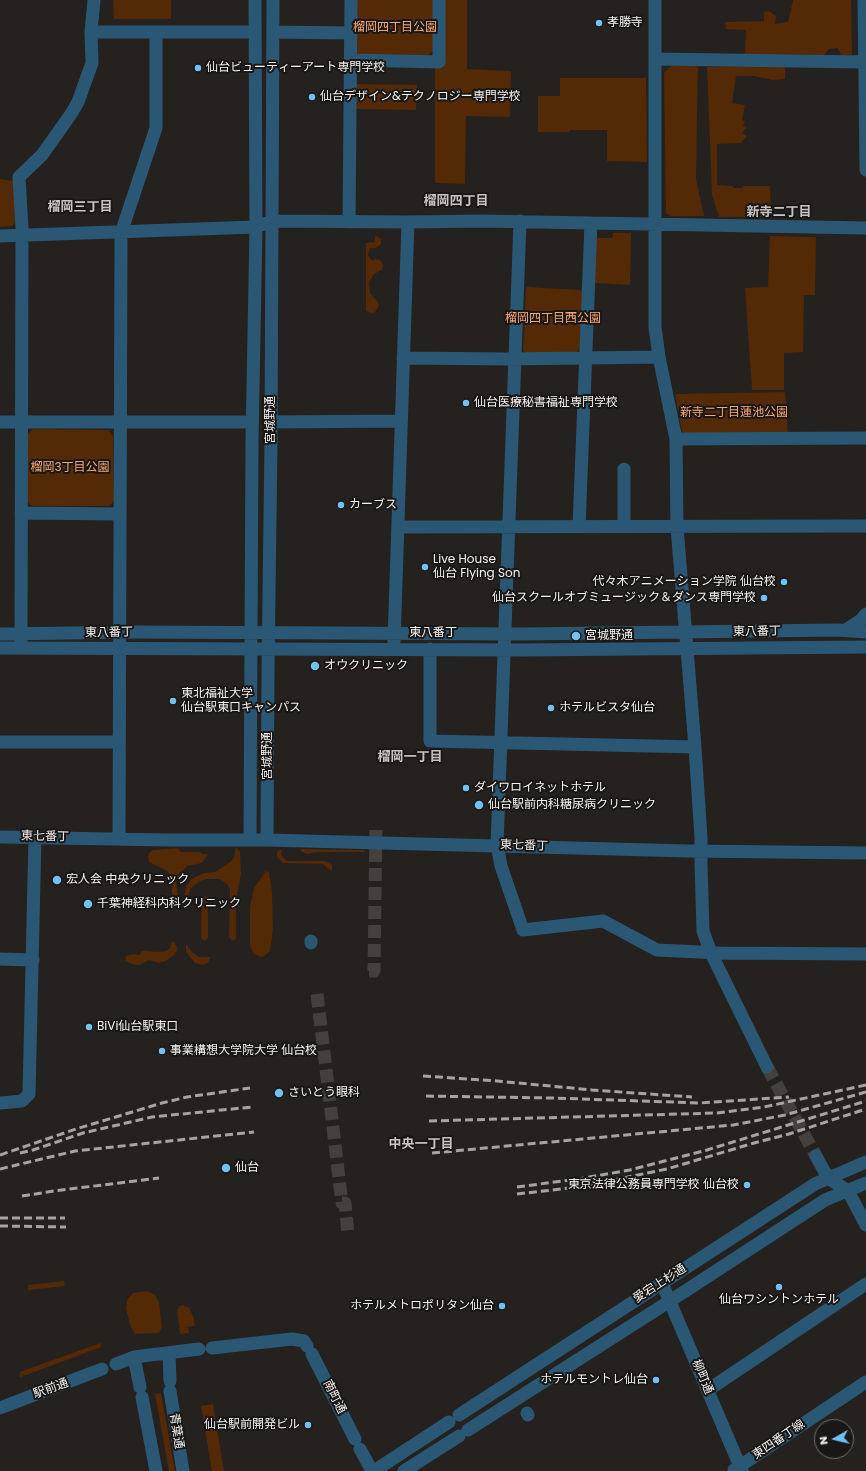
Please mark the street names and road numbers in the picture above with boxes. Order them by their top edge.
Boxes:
street label: 宮城野通 [264,396,278,444]
street label: 東八番丁 [733,624,781,640]
street label: 東八番丁 [85,625,133,641]
street label: 東八番丁 [409,626,457,640]
street label: 宮城野通 [261,732,275,780]
street label: 東七番丁 [21,829,69,845]
street label: 東七番丁 [500,838,548,854]
street label: 愛宕上杉通 [631,1262,689,1306]
street label: 柳町通 [688,1358,716,1396]
street label: 駅前通 [32,1376,70,1402]
street label: 南町通 [319,1378,349,1416]
street label: 青葉通 [166,1412,186,1450]
street label: 東四番丁線 [750,1417,808,1463]

